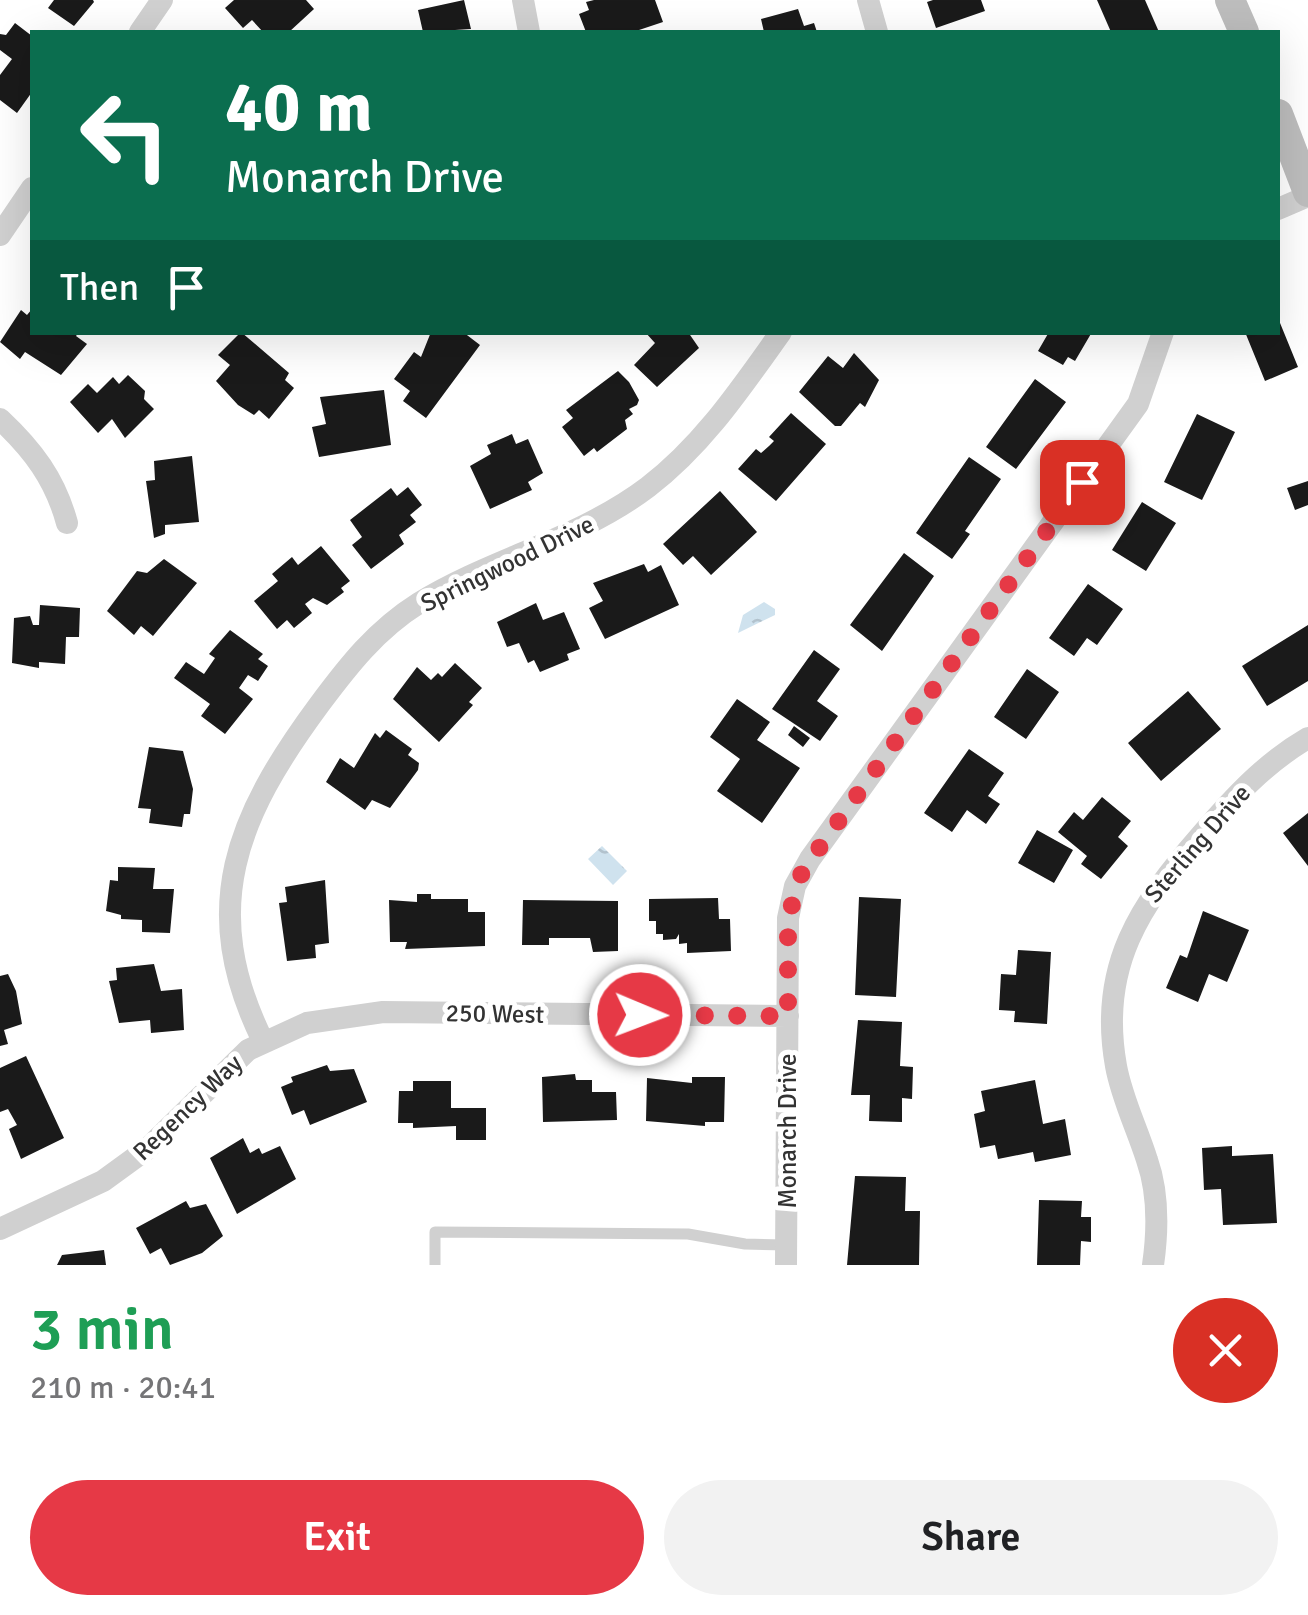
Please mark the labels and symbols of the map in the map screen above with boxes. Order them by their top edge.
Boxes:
pin [1040,440,1125,525]
street label: Springwood Drive [416,508,599,619]
street label: Sterling Drive [1138,778,1257,909]
position arrow [588,963,692,1067]
street label: 250 West [445,997,545,1030]
street label: Regency Way [126,1047,249,1167]
street label: Monarch Drive [772,1053,803,1209]

